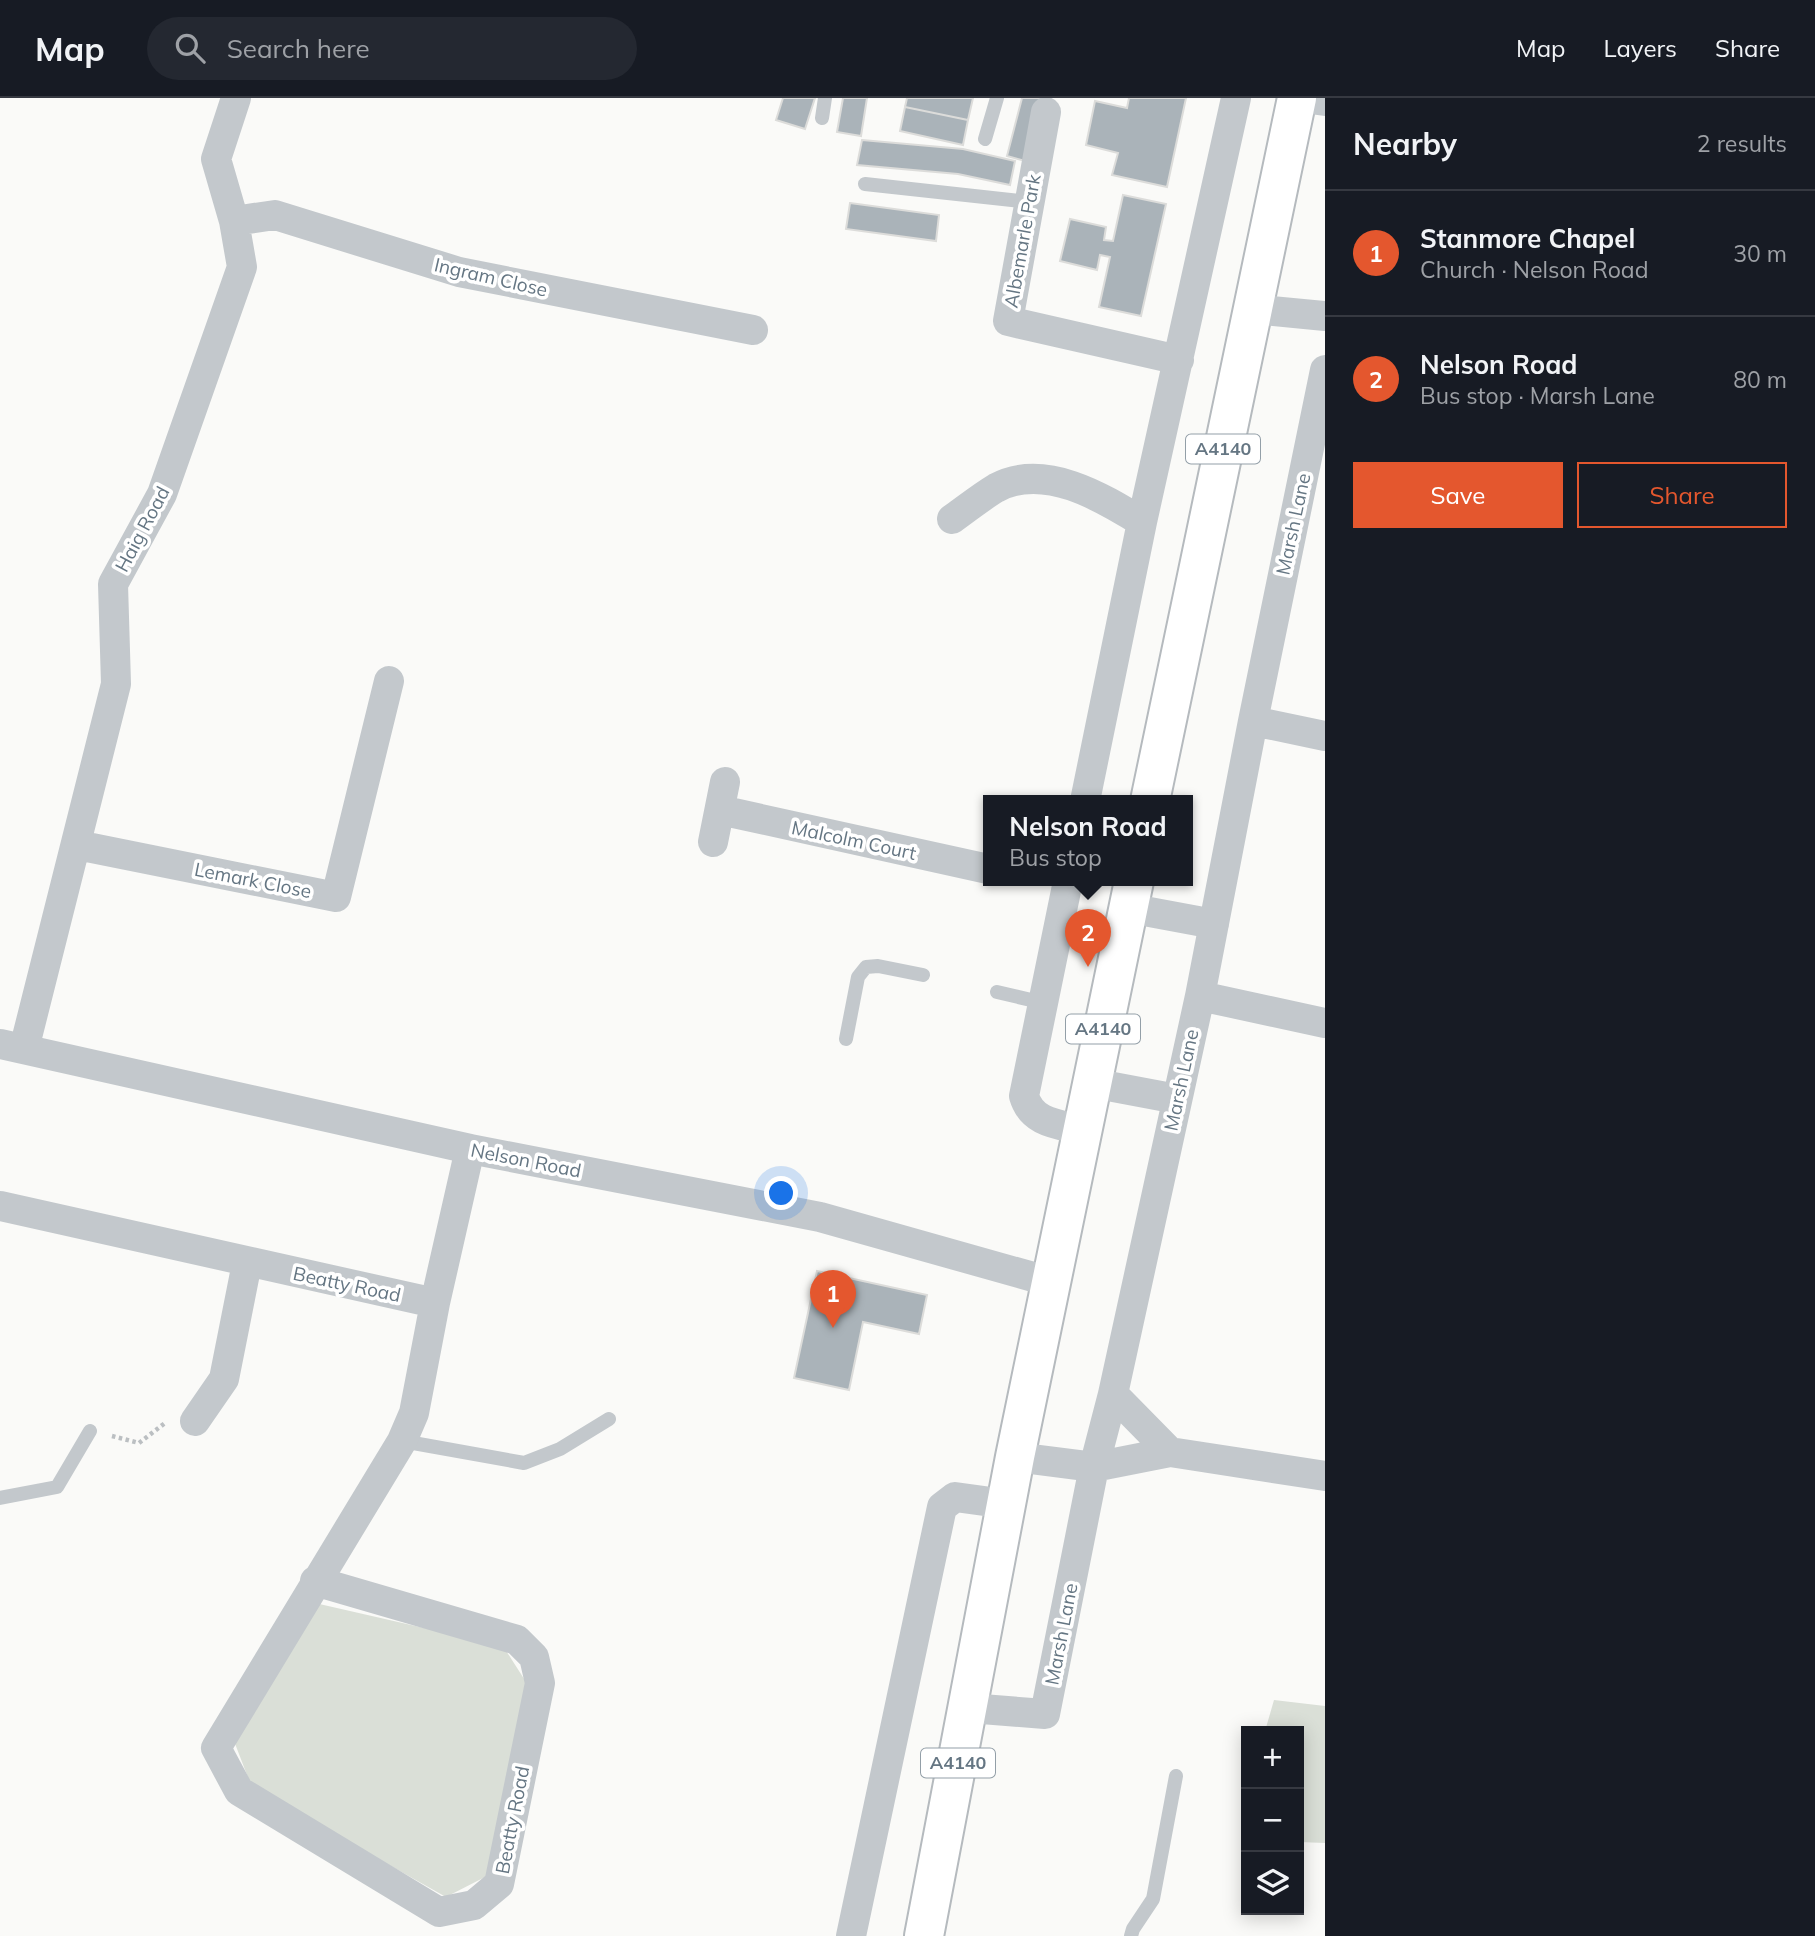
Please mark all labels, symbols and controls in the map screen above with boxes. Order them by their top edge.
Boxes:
search box [147,17,637,80]
text: Map [35,28,105,69]
icon: search [171,29,209,67]
text: Search here [227,32,370,65]
text: Map [1516,33,1565,63]
text: Layers [1603,33,1677,63]
text: Share [1715,33,1780,63]
text: Nearby [1353,125,1457,163]
text: 2 results [1697,129,1787,158]
street label: Albemarle Park [998,172,1046,310]
text: Stanmore Chapel [1420,222,1635,255]
text: 1 [1369,239,1383,268]
text: 30 m [1733,239,1787,268]
street label: Ingram Close [432,252,550,302]
text: Church · Nelson Road [1420,255,1648,284]
text: Nelson Road [1420,348,1577,381]
text: 2 [1369,365,1383,394]
text: 80 m [1733,365,1787,394]
text: Bus stop · Marsh Lane [1420,381,1655,410]
road number: A4140 [1186,435,1260,464]
button: Save [1353,462,1563,528]
button: Share [1577,462,1787,528]
street label: Marsh Lane [1271,471,1315,577]
street label: Haig Road [109,482,175,576]
popup [983,795,1193,886]
text: Nelson Road [1009,810,1167,843]
street label: Malcolm Court [790,815,919,865]
text: Bus stop [1009,843,1102,872]
street label: Lemark Close [193,857,313,903]
pin: 2 [1065,909,1111,967]
road number: A4140 [1066,1014,1140,1044]
street label: Marsh Lane [1159,1027,1203,1133]
street label: Nelson Road [469,1138,583,1182]
your location [764,1176,798,1210]
street label: Beatty Road [291,1261,403,1307]
pin: 1 [810,1270,856,1328]
street label: Marsh Lane [1039,1581,1083,1687]
map controls [1241,1726,1304,1915]
button: + [1241,1726,1304,1789]
road number: A4140 [921,1748,995,1778]
street label: Beatty Road [490,1764,534,1876]
button: − [1241,1789,1304,1852]
button: layers [1241,1852,1304,1915]

